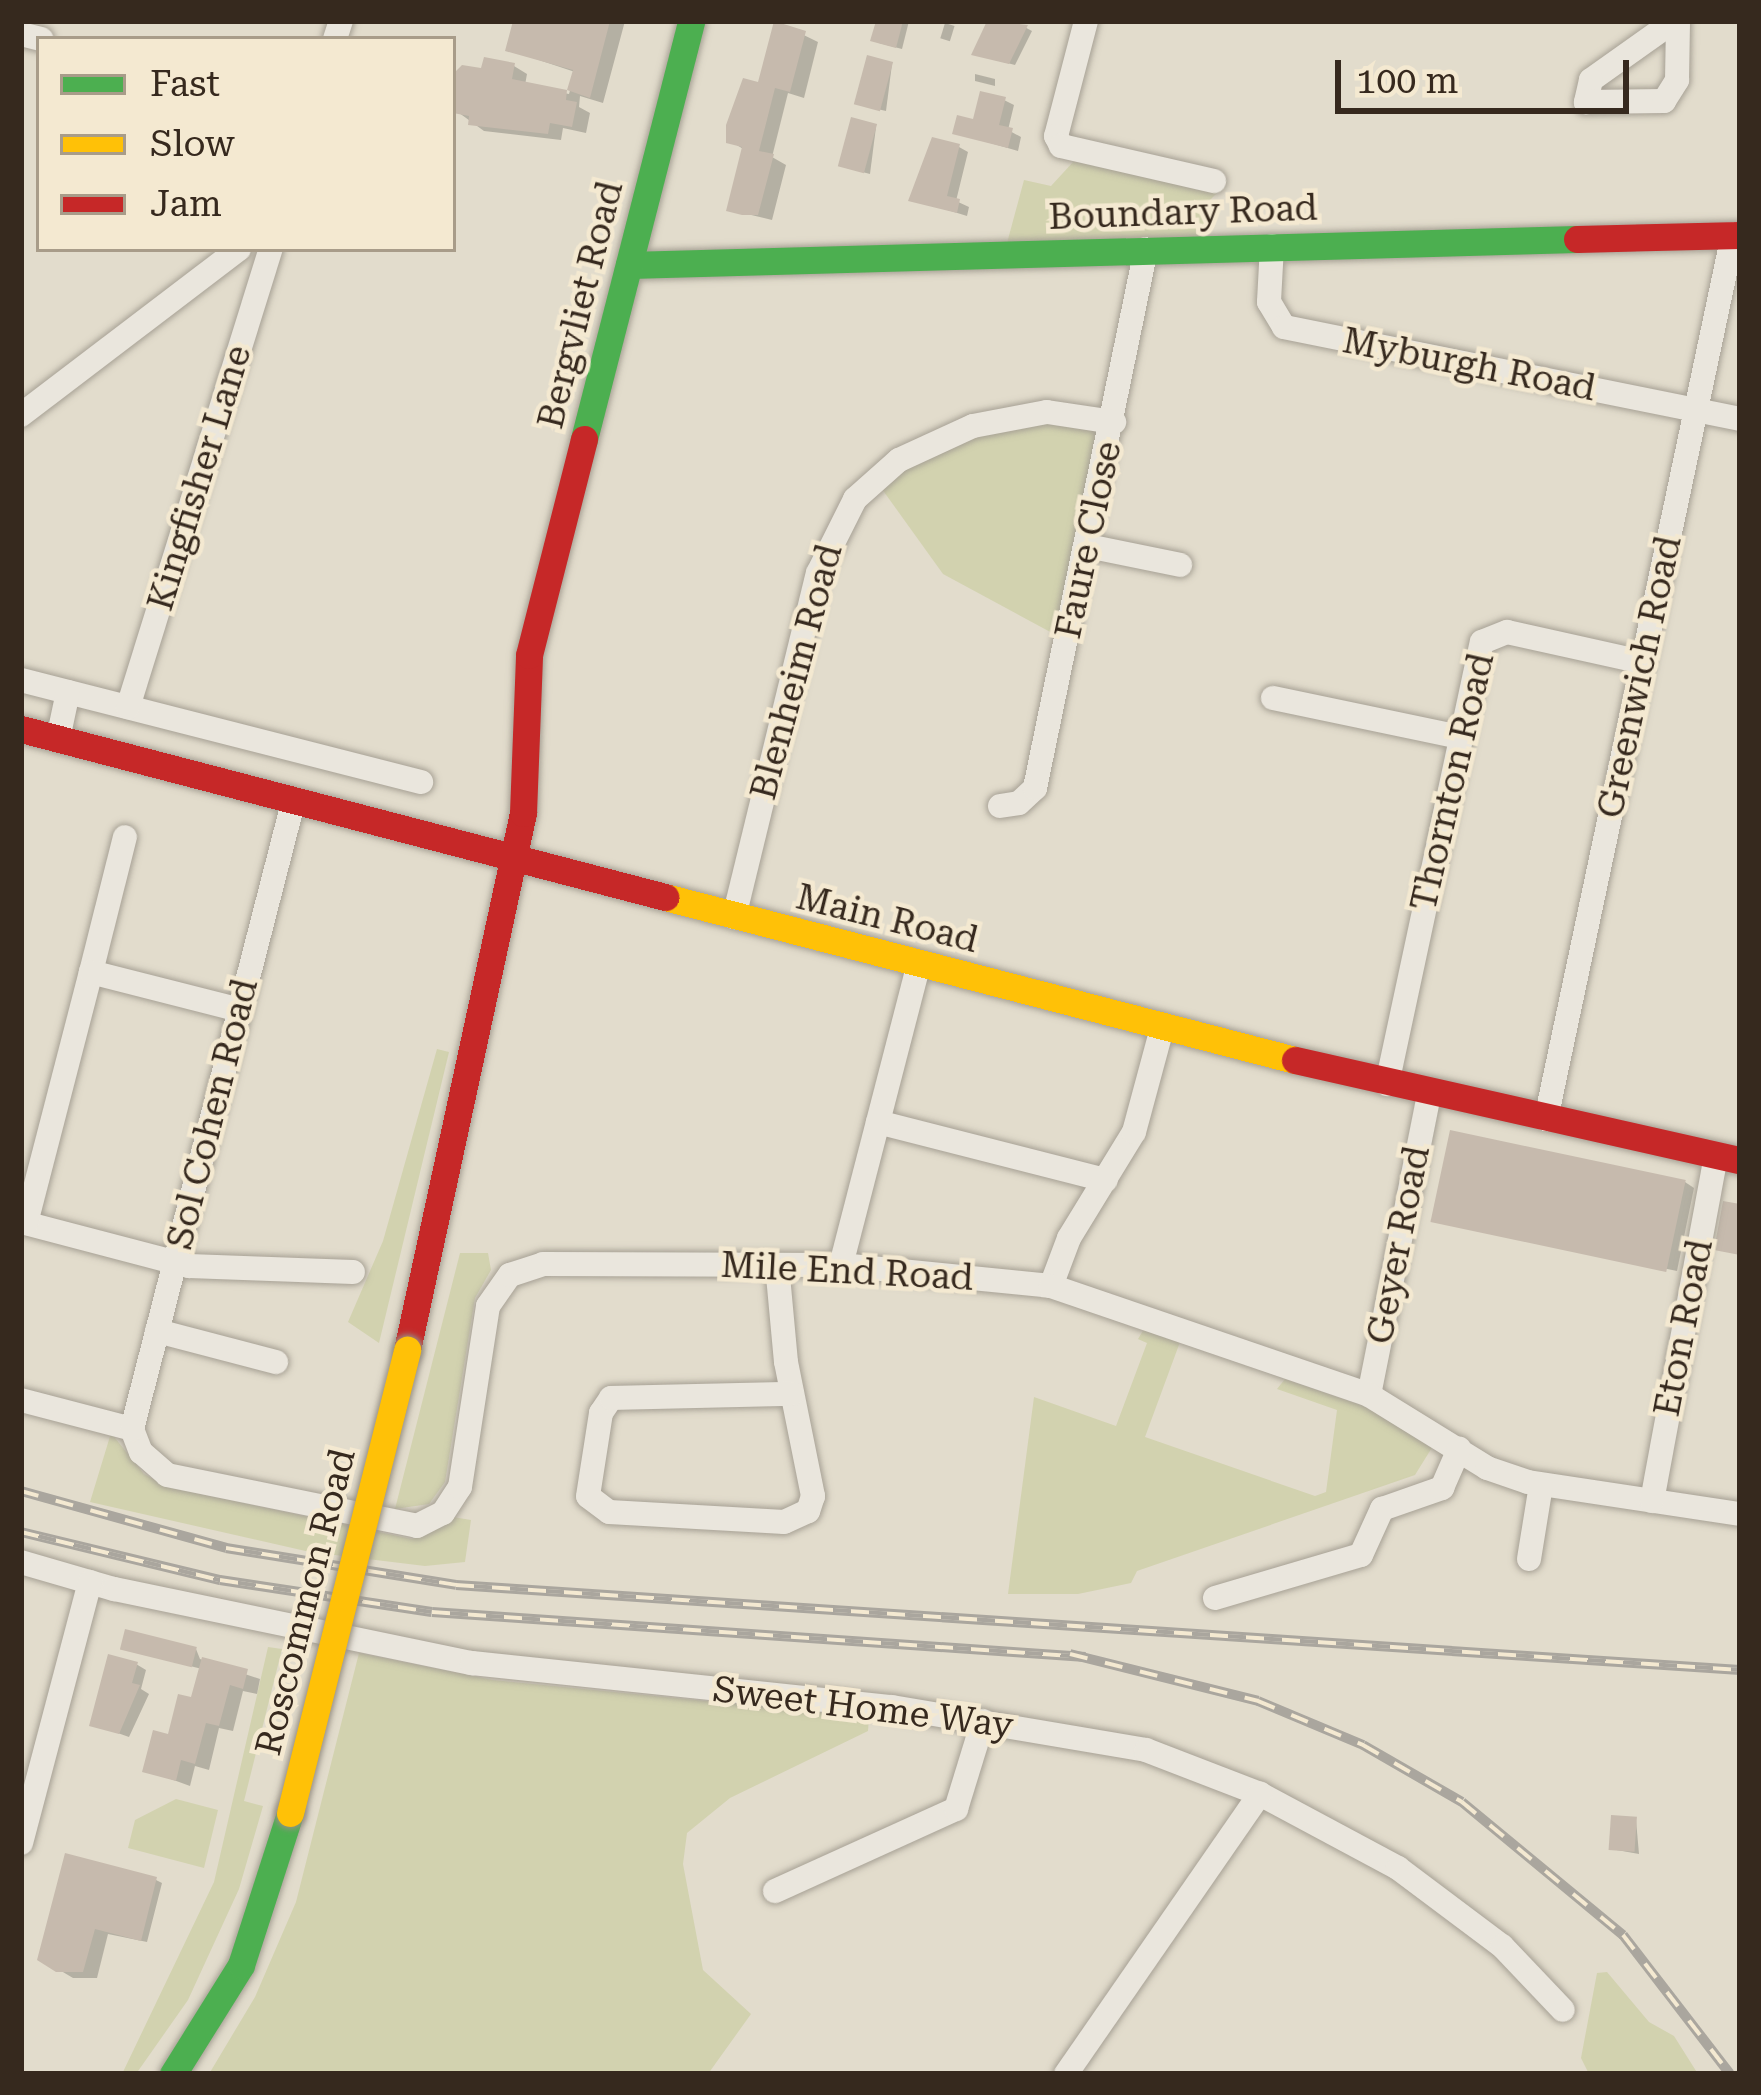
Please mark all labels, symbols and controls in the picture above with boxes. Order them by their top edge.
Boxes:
legend [36,36,456,252]
scale bar [1341,36,1635,110]
text: 100 m [1356,60,1458,102]
text: Fast [150,63,220,105]
text: Slow [150,123,235,165]
street label: Bergvliet Road [529,177,633,433]
text: Jam [150,183,222,225]
street label: Boundary Road [1048,187,1318,239]
street label: Myburgh Road [1339,319,1599,411]
street label: Kingfisher Lane [139,340,261,616]
street label: Faure Close [1047,437,1131,643]
street label: Greenwich Road [1589,532,1691,822]
street label: Blenheim Road [742,540,852,804]
street label: Thornton Road [1402,649,1504,915]
street label: Main Road [792,876,982,962]
street label: Sol Cohen Road [159,974,267,1254]
street label: Geyer Road [1359,1142,1439,1348]
street label: Eton Road [1646,1236,1722,1420]
street label: Mile End Road [720,1244,974,1300]
street label: Roscommon Road [247,1444,365,1760]
street label: Sweet Home Way [710,1668,1016,1748]

